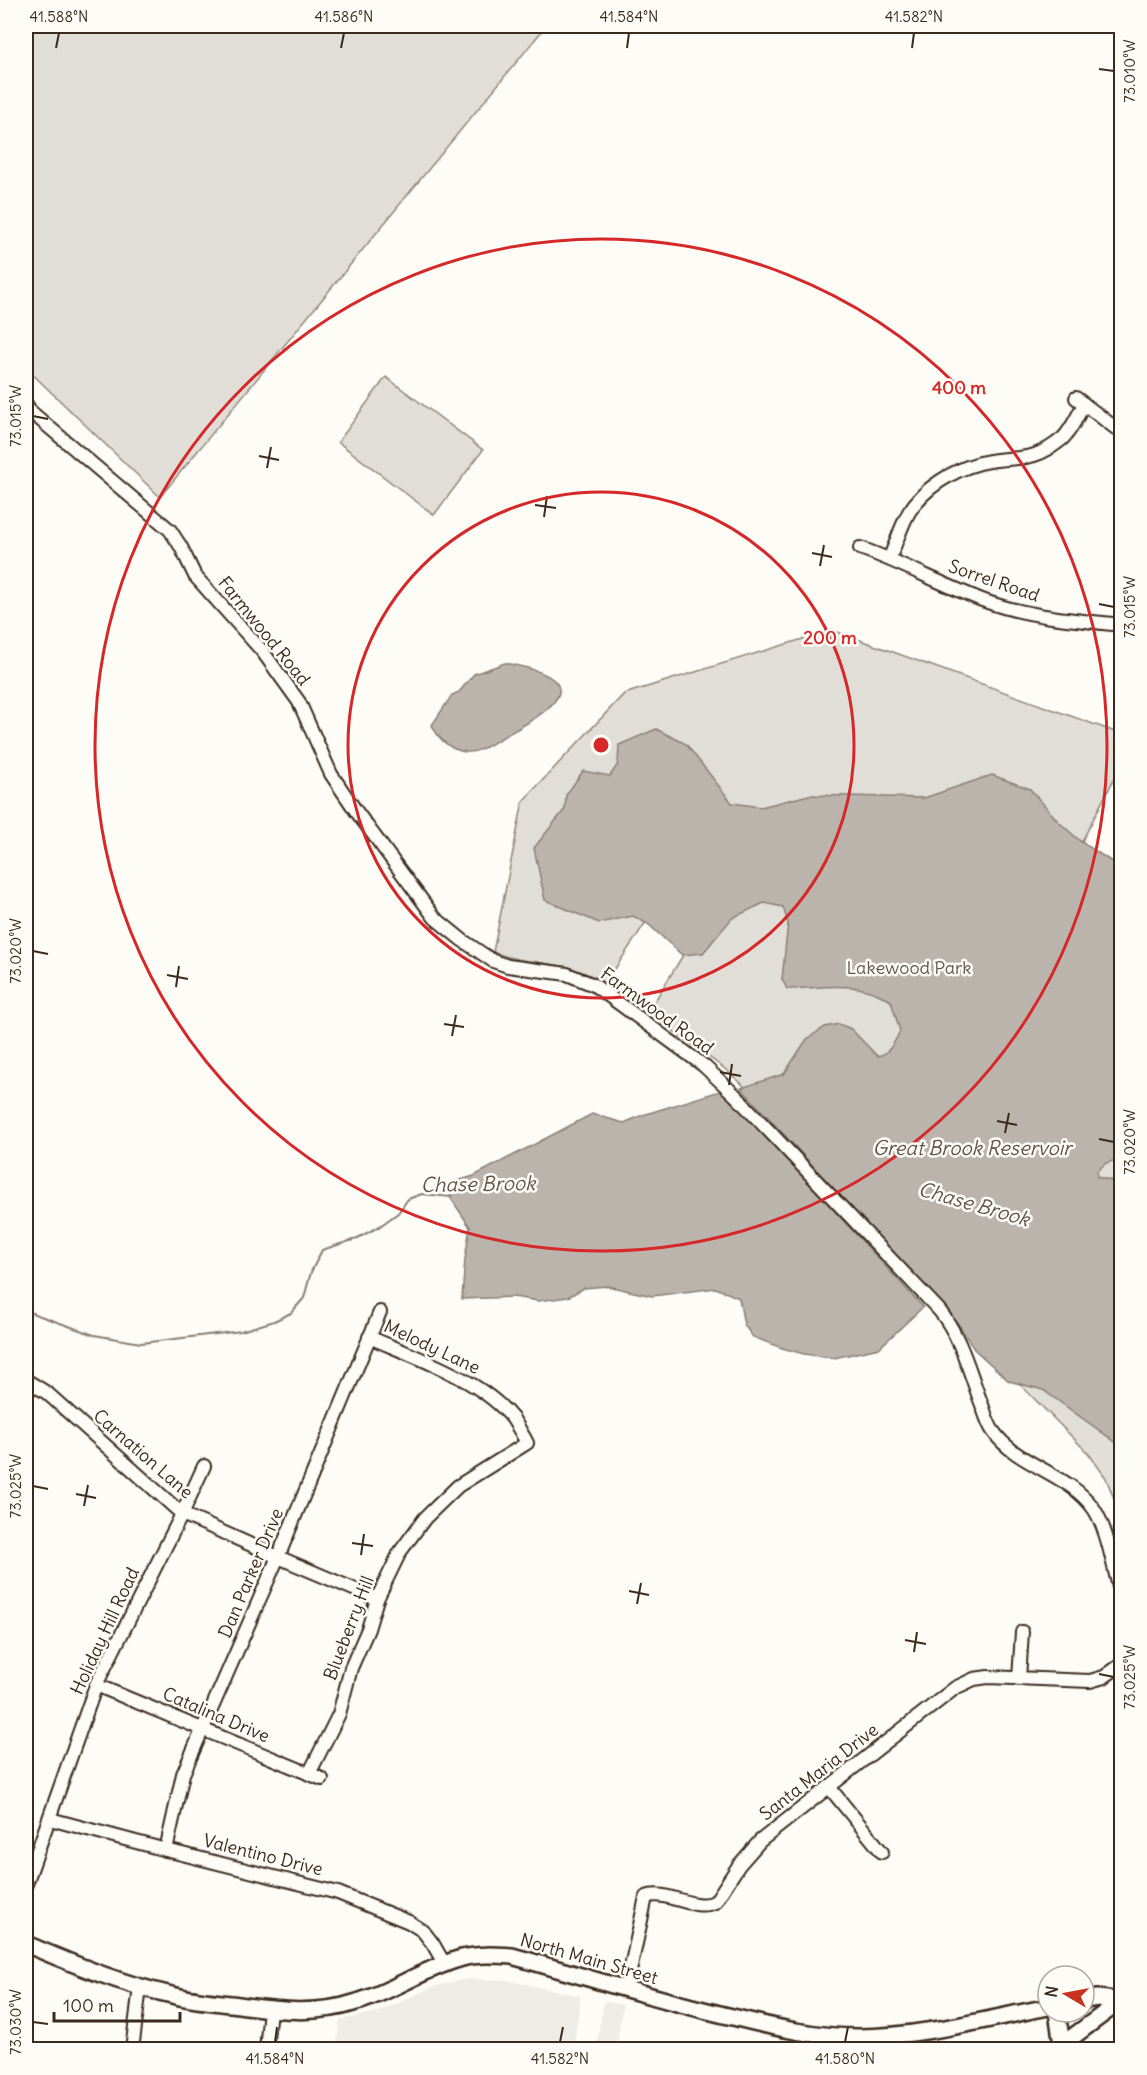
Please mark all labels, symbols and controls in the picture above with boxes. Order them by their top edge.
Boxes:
text: 41.588°N [30,7,88,26]
text: 41.586°N [315,7,373,26]
text: 41.584°N [600,7,658,26]
text: 41.582°N [885,7,943,26]
text: 73.010°W [1120,39,1139,103]
text: 400 m [932,376,986,399]
text: 73.015°W [6,385,25,447]
street label: Sorrel Road [946,554,1043,607]
street label: Farmwood Road [213,571,316,690]
text: 73.015°W [1120,576,1139,638]
text: 200 m [803,626,857,649]
centre of rings [591,735,611,755]
text: 73.020°W [6,918,25,984]
park label: Lakewood Park [846,956,972,979]
street label: Farmwood Road [596,962,719,1060]
text: 73.020°W [1120,1109,1139,1175]
water label: Great Brook Reservoir [873,1135,1074,1160]
water label: Chase Brook [421,1170,537,1197]
water label: Chase Brook [916,1176,1034,1232]
street label: Melody Lane [380,1314,484,1379]
street label: Carnation Lane [89,1404,198,1503]
text: 73.025°W [6,1453,25,1518]
street label: Dan Parker Drive [213,1504,288,1641]
street label: Holiday Hill Road [65,1563,144,1698]
street label: Blueberry Hill [318,1572,379,1683]
text: 73.025°W [1120,1644,1139,1709]
street label: Catalina Drive [159,1682,273,1747]
street label: Santa Maria Drive [755,1718,883,1825]
street label: Valentino Drive [201,1829,325,1880]
street label: North Main Street [518,1928,661,1989]
north arrow [1036,1964,1096,2024]
text: N [1040,1984,1062,1999]
scale bar [54,1985,180,2023]
text: 73.030°W [6,1989,25,2055]
text: 100 m [63,1994,114,2017]
text: 41.584°N [246,2049,304,2068]
text: 41.582°N [531,2049,589,2068]
text: 41.580°N [815,2049,875,2068]

